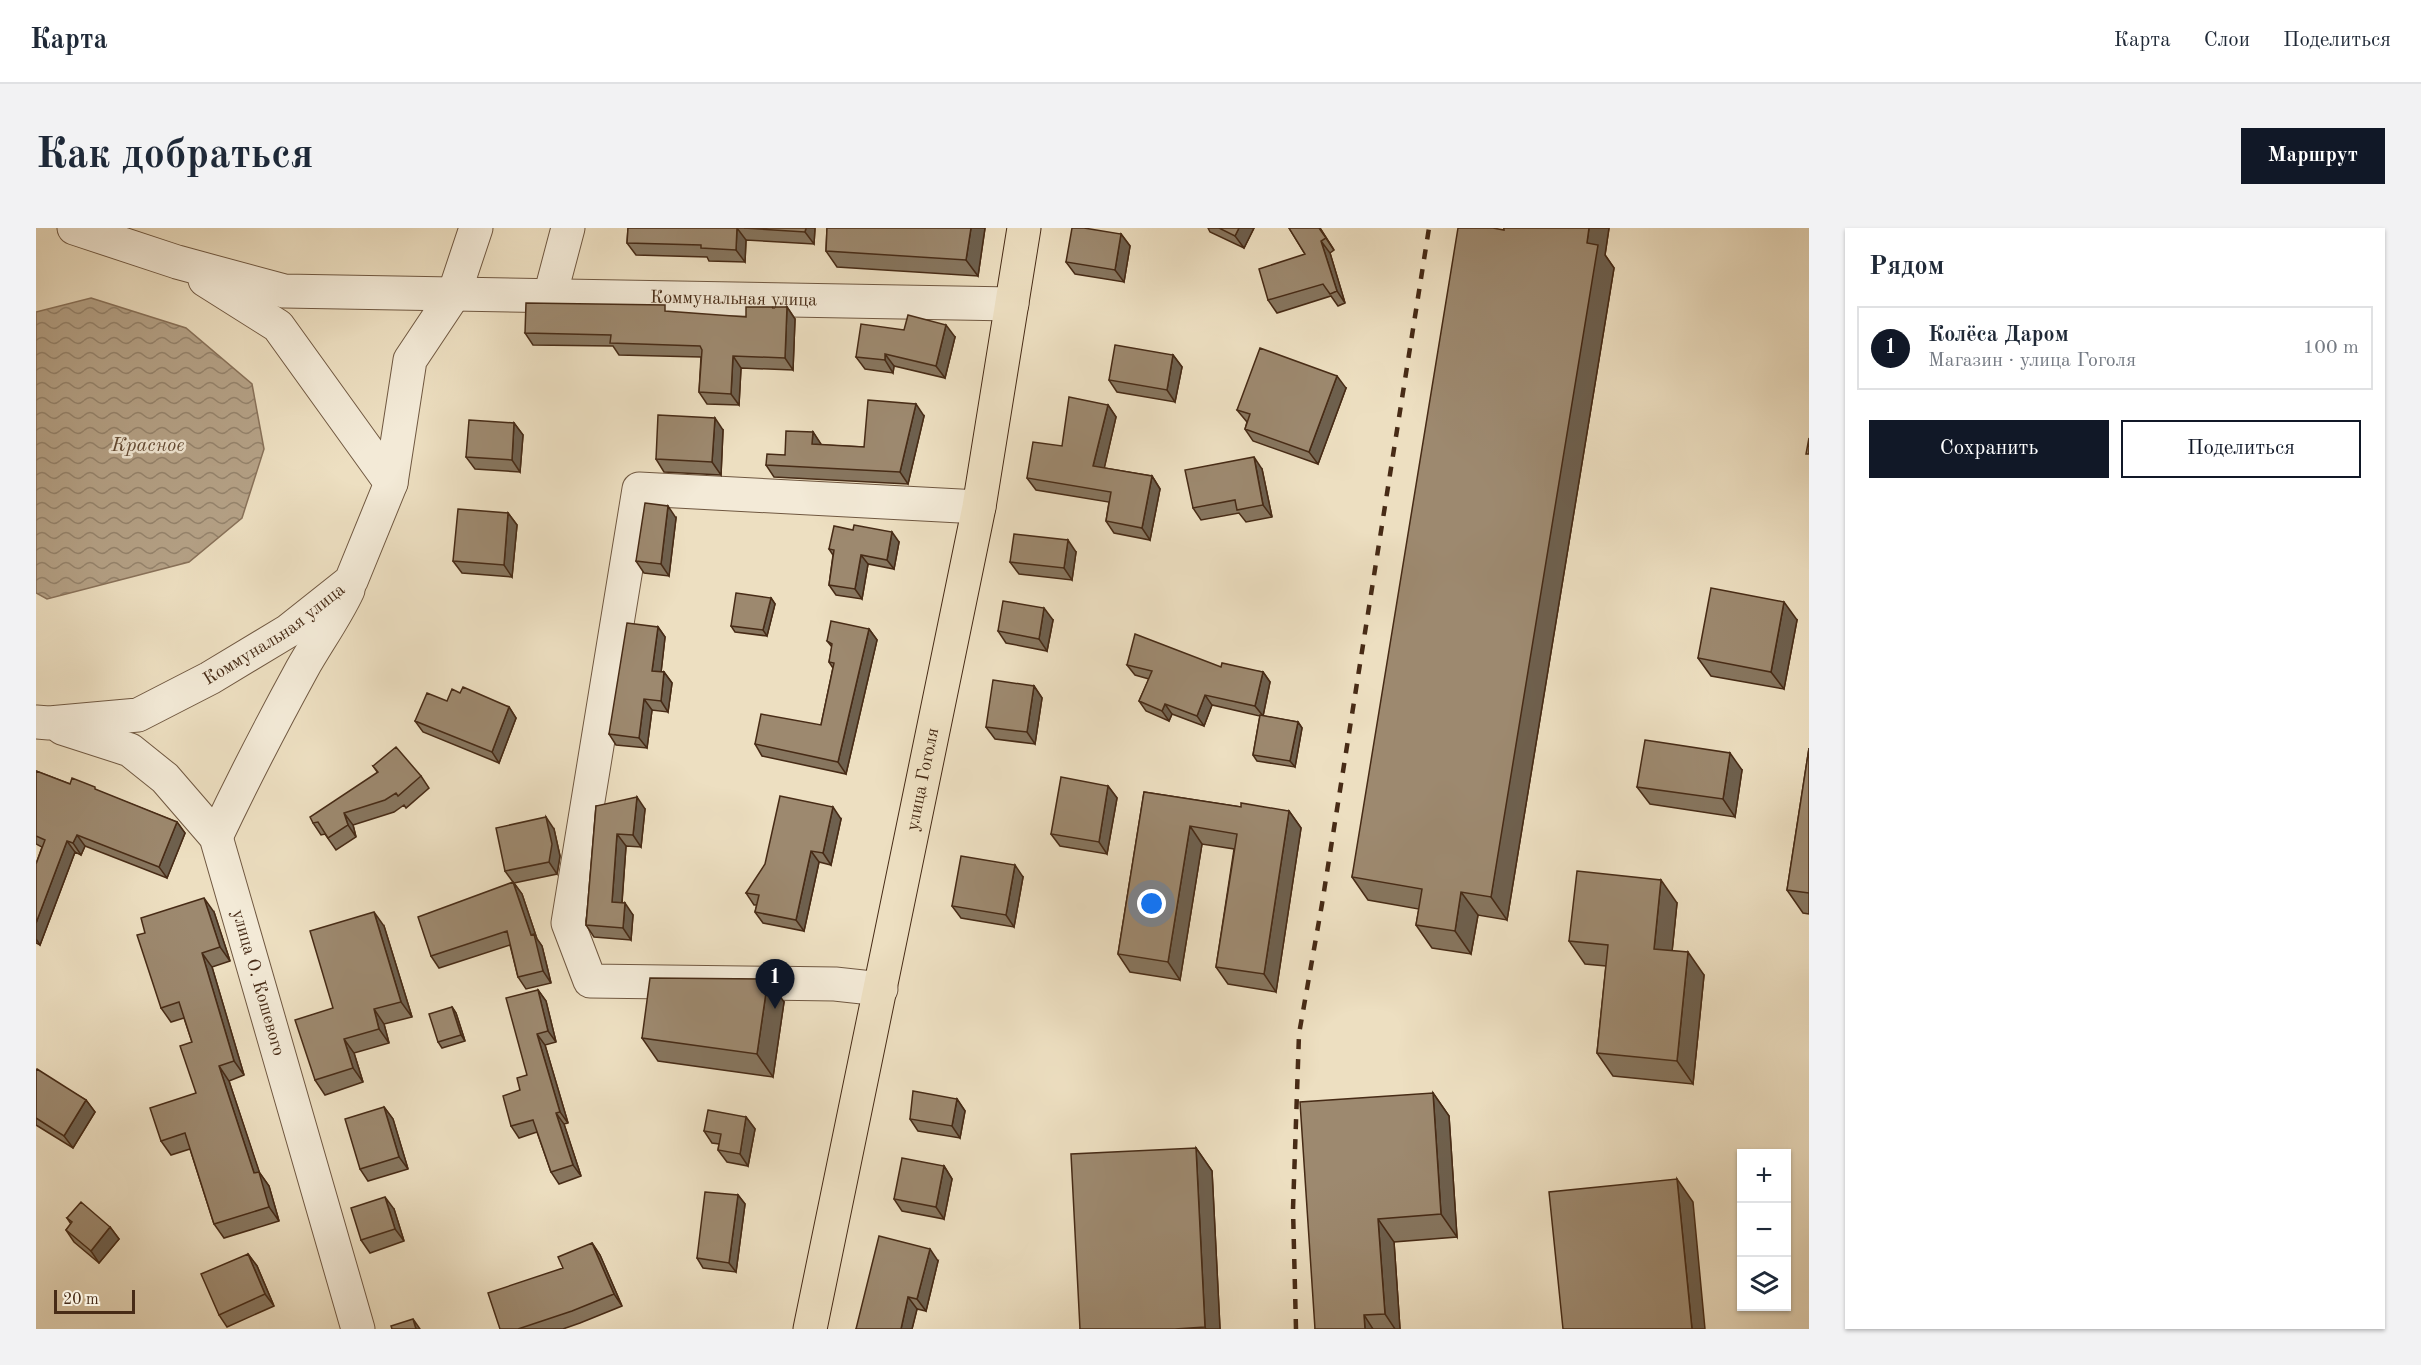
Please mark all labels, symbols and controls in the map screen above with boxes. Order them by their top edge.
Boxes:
text: Карта [30,27,108,55]
text: Карта [2114,30,2171,51]
text: Слои [2204,30,2250,51]
text: Поделиться [2283,30,2391,51]
button: Маршрут [2241,128,2385,184]
text: Как добраться [36,135,313,177]
text: Рядом [1869,254,1944,280]
street label: Коммунальная улица [650,289,817,310]
text: Колёса Даром [1928,324,2069,346]
text: 1 [1885,338,1896,358]
text: 100 m [2303,338,2359,358]
text: Магазин · улица Гоголя [1928,351,2136,371]
button: Сохранить [1869,420,2109,478]
button: Поделиться [2121,420,2361,478]
water label: Красное [111,436,184,456]
street label: Коммунальная улица [200,580,349,689]
street label: улица Гоголя [904,726,942,833]
your location [1137,889,1166,918]
street label: улица О. Кошевого [228,908,288,1058]
pin: 1 [756,960,794,1009]
map controls [1737,1149,1791,1311]
button: + [1737,1149,1791,1203]
button: − [1737,1203,1791,1257]
button: layers [1737,1257,1791,1311]
scale bar [54,1287,135,1314]
text: 20 m [63,1292,99,1308]

